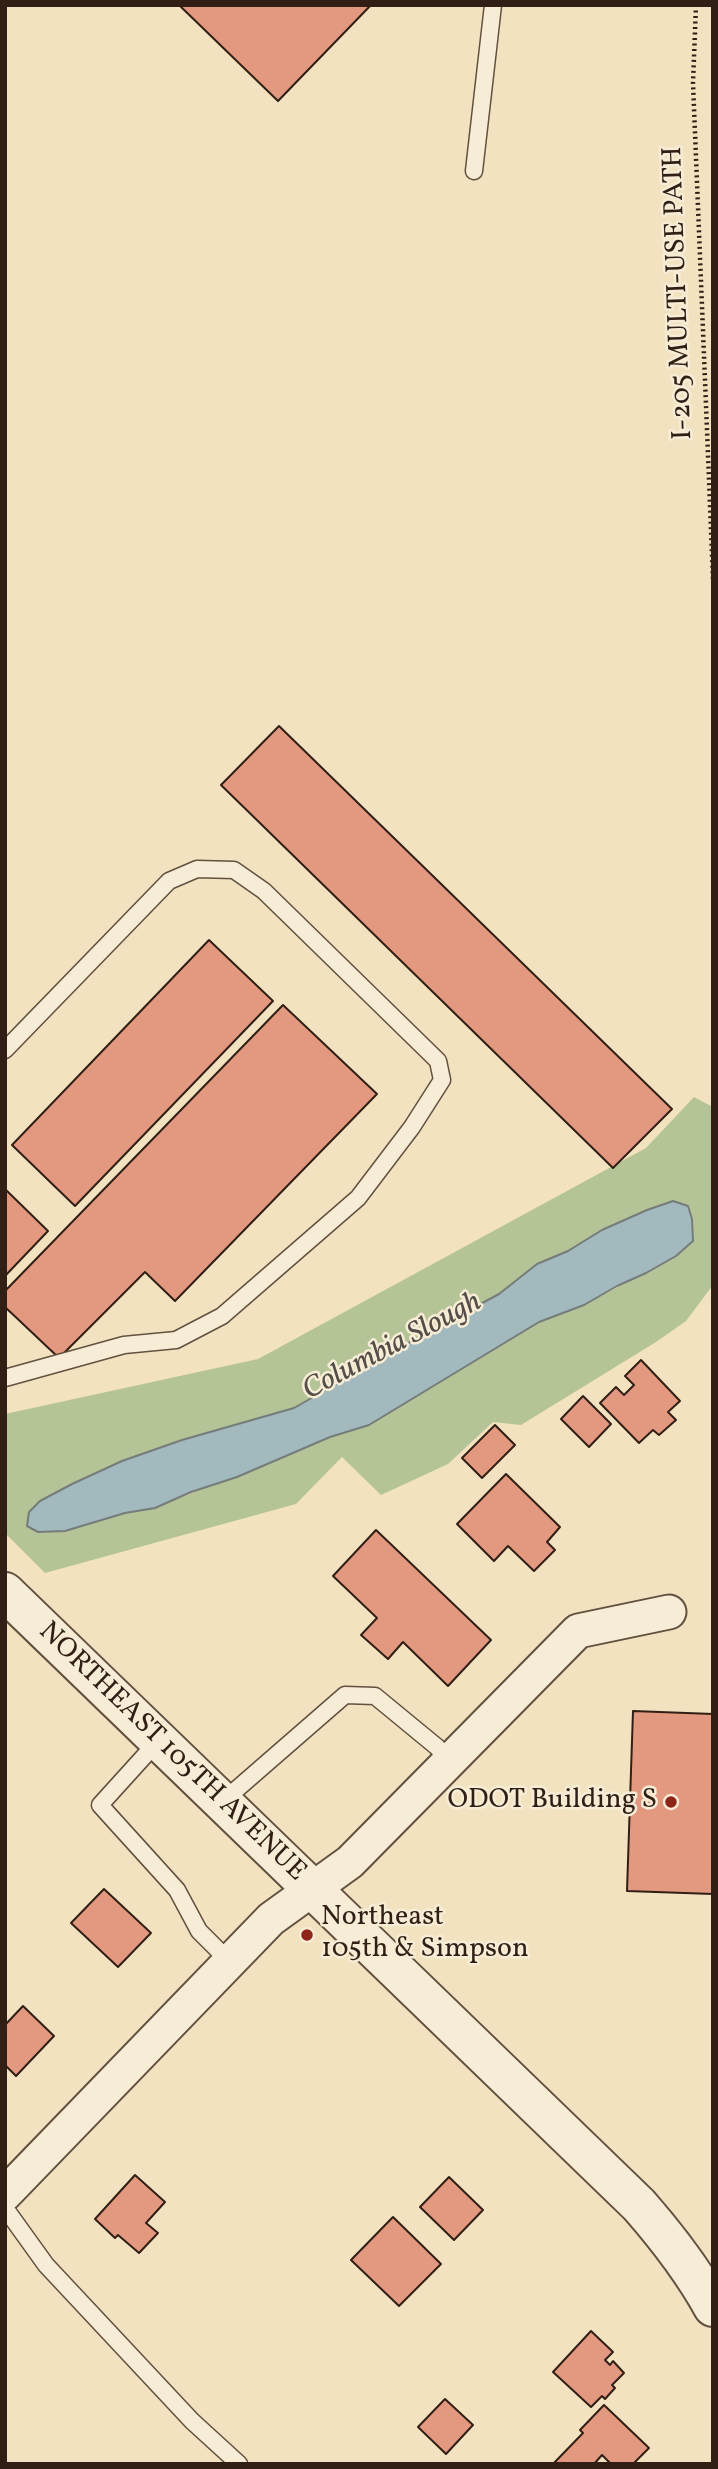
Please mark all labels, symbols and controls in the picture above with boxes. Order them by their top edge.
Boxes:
street label: I-205 MULTI-USE PATH [658,146,702,440]
water label: Columbia Slough [297,1286,489,1410]
street label: NORTHEAST 105TH AVENUE [30,1616,312,1890]
place label: ODOT Building S [448,1785,657,1819]
marker: ODOT Building S [663,1794,679,1810]
place label: Northeast 105th & Simpson [321,1902,529,1968]
marker: Northeast 105th & Simpson [299,1927,315,1943]

